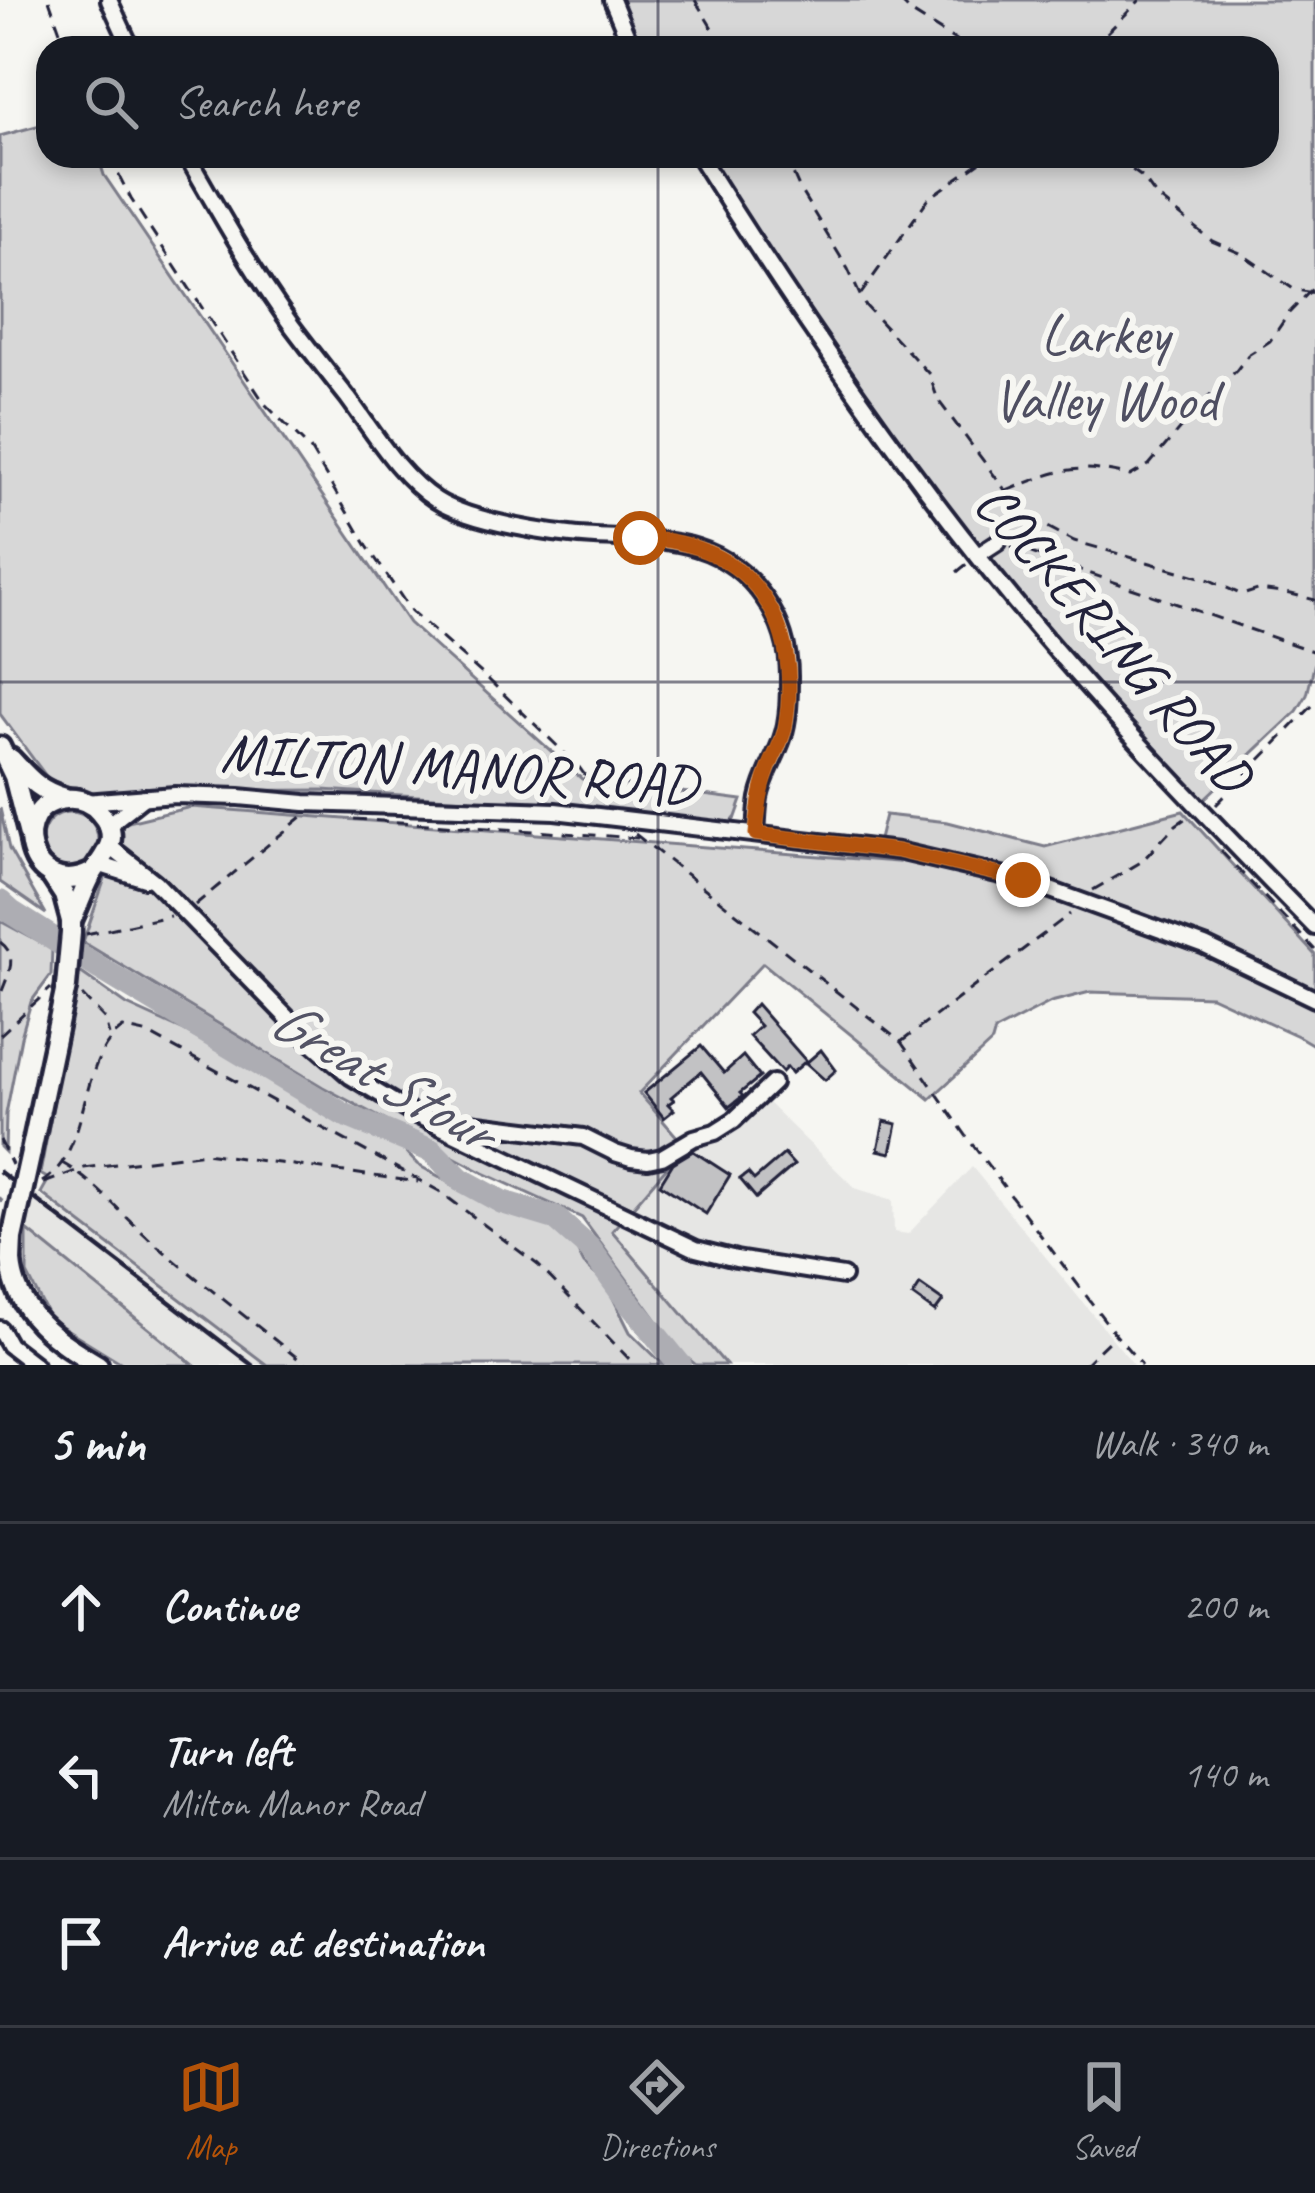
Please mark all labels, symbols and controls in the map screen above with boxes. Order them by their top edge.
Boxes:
search box [36,36,1279,168]
icon: search [78,69,144,135]
text: Search here [174,74,357,131]
park label: Larkey Valley Wood [993,298,1226,436]
street label: COCKERING ROAD [960,468,1271,811]
route start [613,511,667,565]
street label: MILTON MANOR ROAD [219,715,704,821]
route end [996,853,1050,907]
water label: Great Stour [258,980,515,1173]
text: 5 min [48,1411,145,1475]
text: Walk · 340 m [1091,1419,1267,1468]
icon: ahead [48,1574,114,1640]
text: Continue [162,1578,296,1635]
text: 200 m [1183,1582,1267,1631]
text: Turn left [162,1722,292,1779]
icon: left [48,1742,114,1808]
text: 140 m [1183,1750,1267,1799]
text: Milton Manor Road [162,1779,421,1828]
icon: arrive [48,1910,114,1976]
text: Arrive at destination [162,1914,484,1971]
tab: Map [178,2054,244,2168]
tab: Directions [600,2054,715,2168]
tab: Saved [1071,2054,1137,2168]

